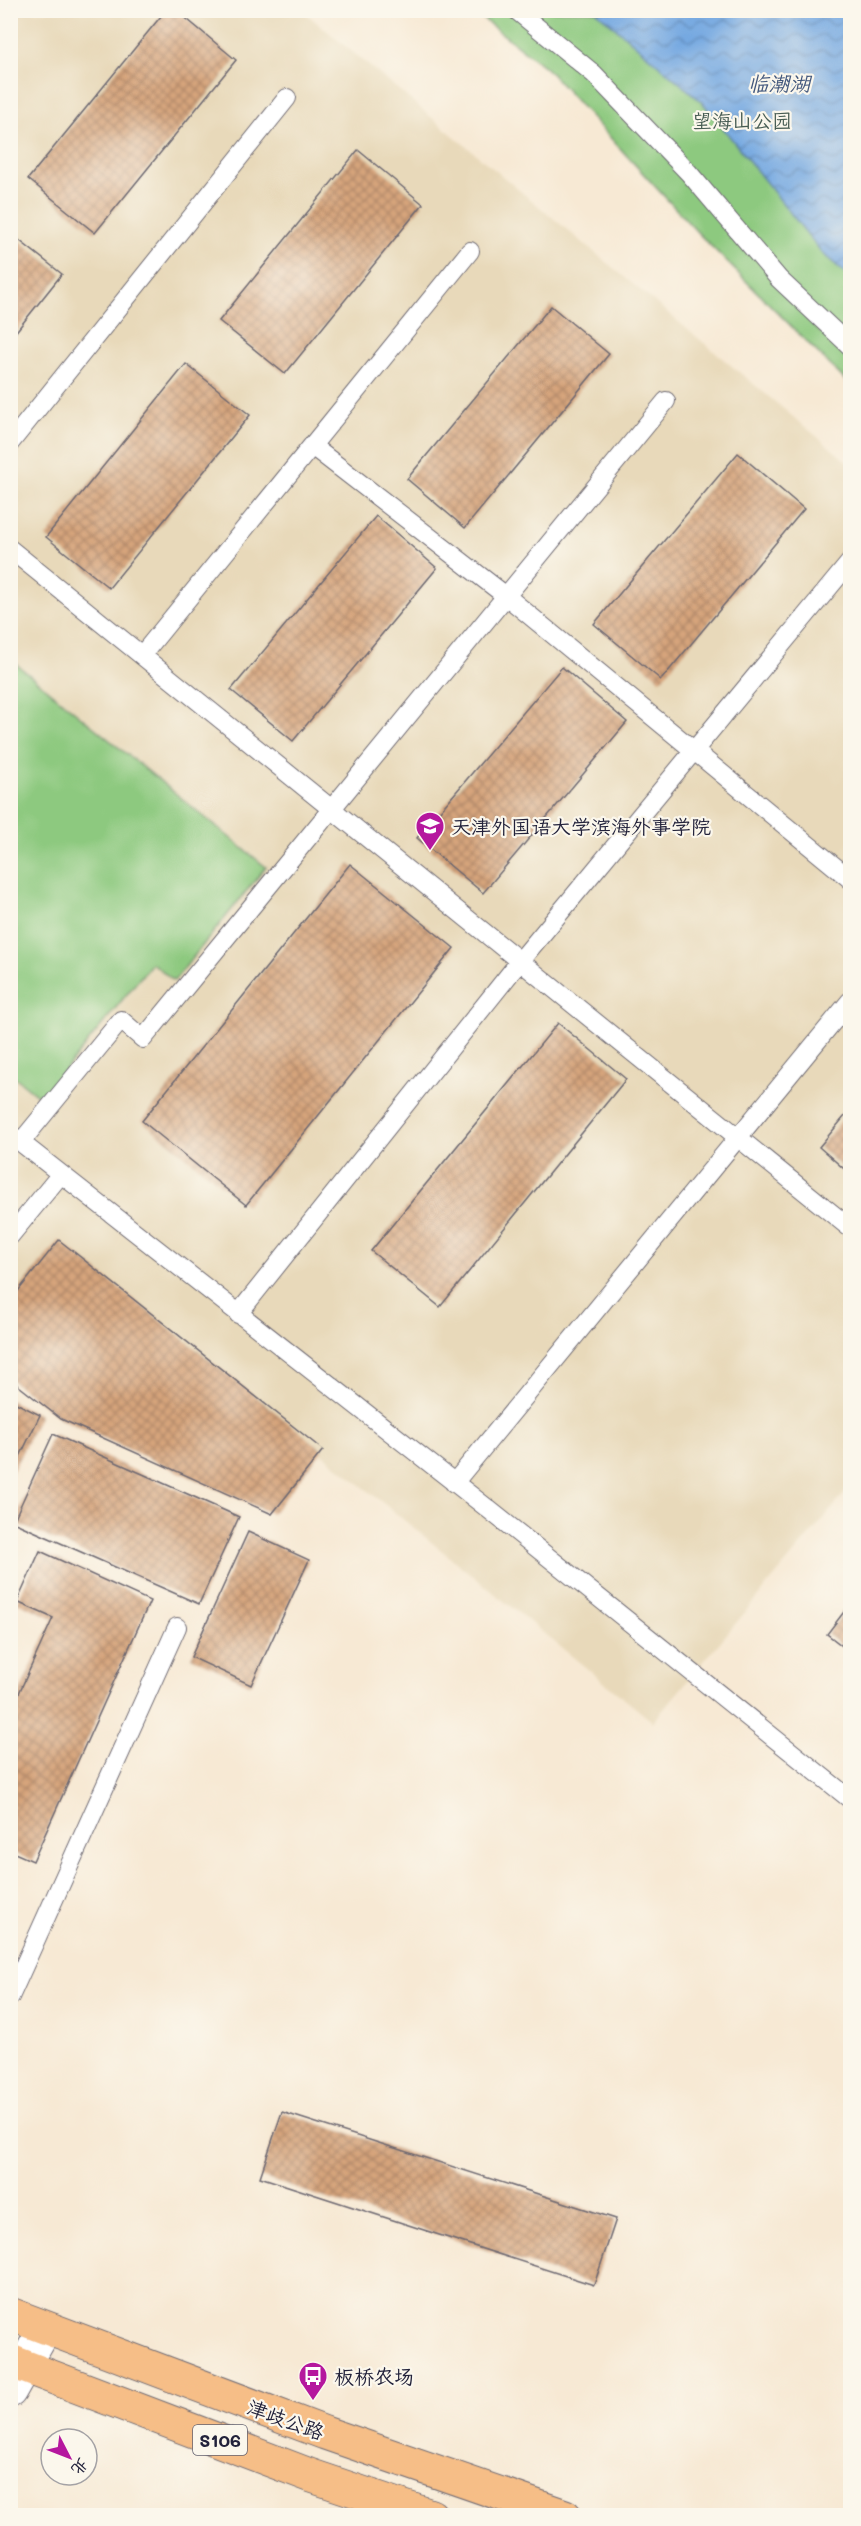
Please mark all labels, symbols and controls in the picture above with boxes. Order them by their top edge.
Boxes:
water label: 临潮湖 [748,69,812,96]
park label: 望海山公园 [692,107,792,133]
school or university icon: 天津外国语大学滨海外事学院 [414,810,446,852]
place label: 天津外国语大学滨海外事学院 [451,813,711,839]
bus stop icon: 板桥农场 [297,2360,329,2402]
place label: 板桥农场 [334,2363,414,2389]
street label: 津歧公路 [244,2393,329,2445]
road number: S106 [193,2425,247,2455]
north arrow [39,2427,99,2487]
text: 北 [67,2454,94,2480]

